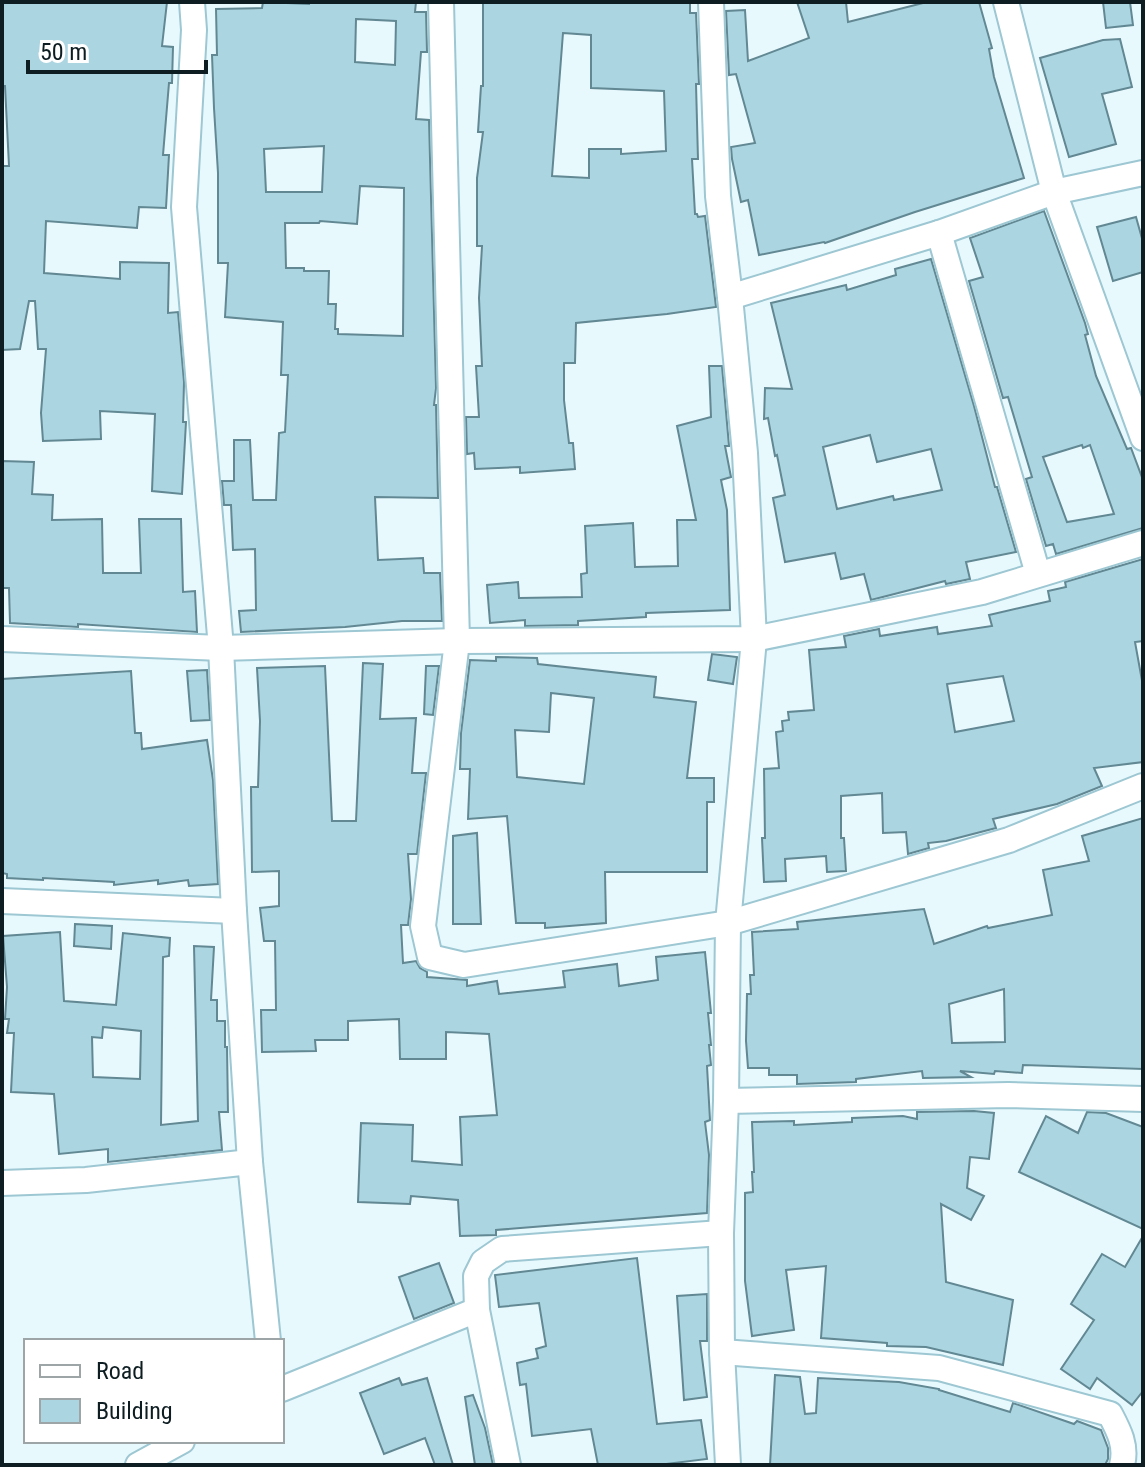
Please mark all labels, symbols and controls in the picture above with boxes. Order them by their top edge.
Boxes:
scale bar [28,24,206,74]
text: 50 m [40,38,87,66]
legend [24,1339,284,1443]
text: Road [96,1357,144,1385]
text: Building [96,1397,173,1425]

